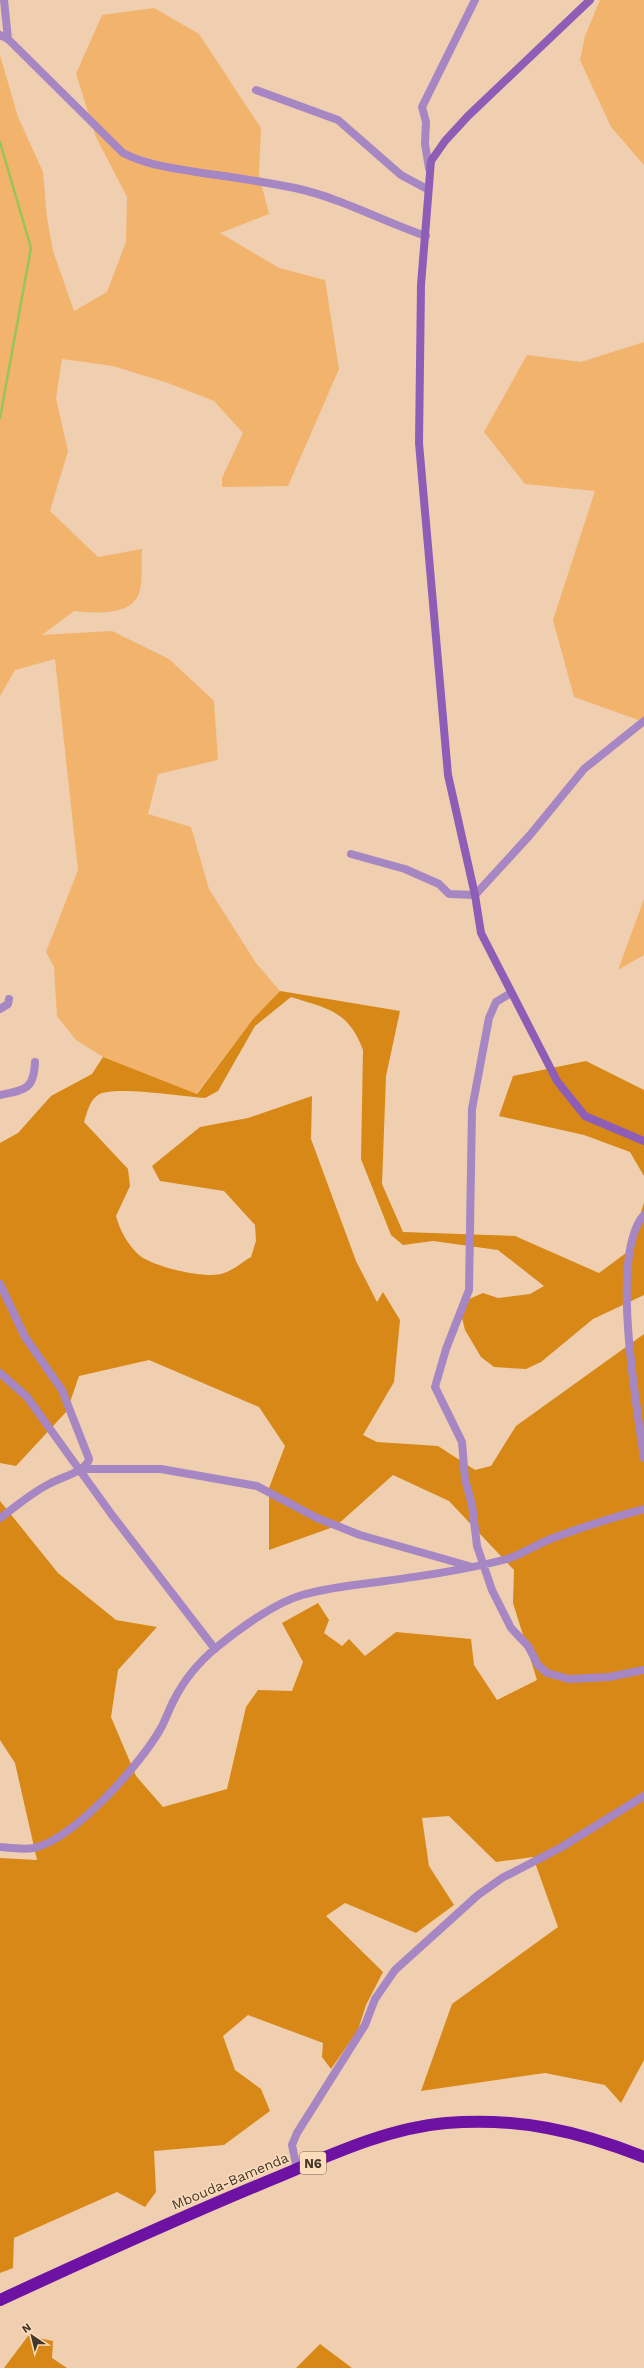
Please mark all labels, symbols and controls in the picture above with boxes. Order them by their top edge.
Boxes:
street label: Mbouda-Bamenda [169,2149,291,2213]
road number: N6 [300,2152,326,2174]
north arrow [12,2316,52,2356]
text: N [19,2321,34,2336]

